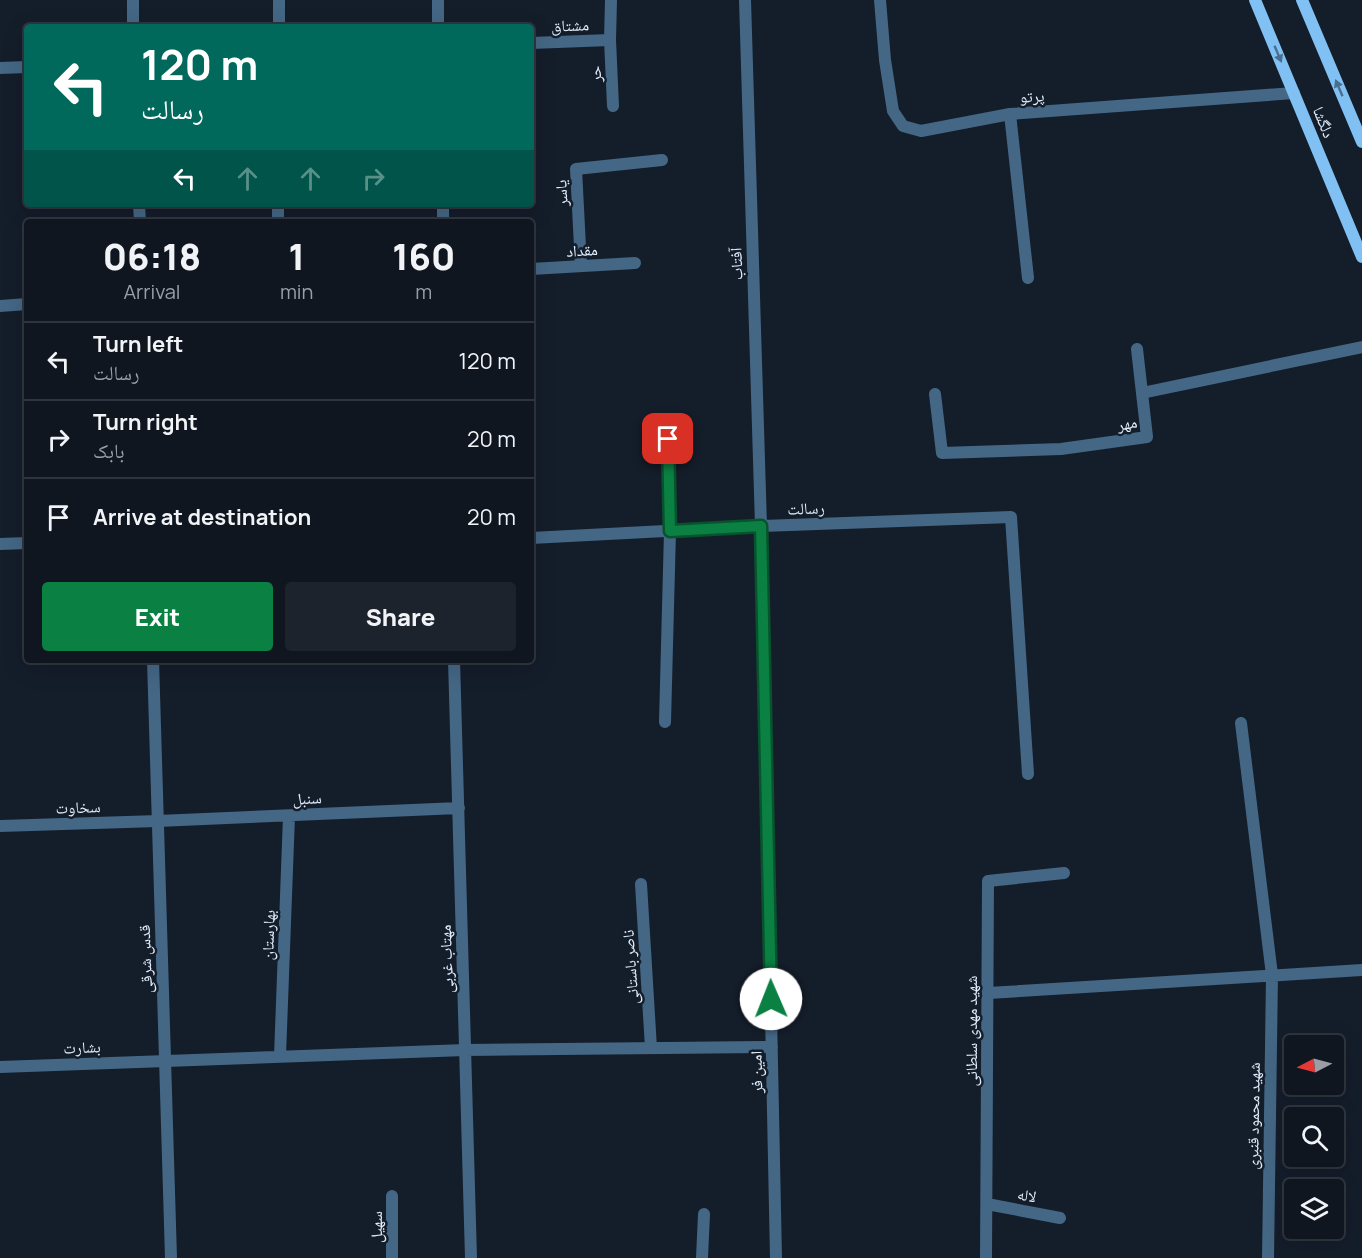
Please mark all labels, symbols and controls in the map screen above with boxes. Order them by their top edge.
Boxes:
street label: مشتاق [551,13,589,37]
text: 120 m [141,35,258,93]
one-way arrow [1273,45,1282,62]
icon: left [42,48,120,126]
street label: حر [584,65,606,84]
one-way arrow [1334,79,1344,97]
street label: پرتو [1019,84,1045,108]
text: رسالت [141,90,204,127]
street label: دلگشا [1308,103,1340,141]
icon: left [168,162,201,195]
icon: ahead [231,162,264,195]
icon: ahead [294,162,327,195]
icon: right [357,162,390,195]
street label: یاسر [549,179,573,208]
text: 06:18 [103,232,201,281]
text: 1 [288,232,305,281]
text: 160 [392,232,455,281]
street label: مقداد [566,238,598,262]
street label: آفتاب [724,246,748,281]
text: Arrival [123,278,180,305]
text: min [280,278,313,305]
text: m [415,278,432,305]
text: Turn left [93,329,183,359]
icon: left [42,345,75,378]
text: 120 m [458,346,516,376]
text: رسالت [93,359,140,386]
text: Turn right [93,407,198,437]
street label: مهر [1114,410,1139,436]
pin [642,413,693,464]
icon: arrive [651,422,684,455]
icon: right [42,423,75,456]
text: 20 m [467,424,516,454]
text: بابک [93,437,125,464]
street label: رسالت [787,496,825,520]
icon: arrive [42,501,75,534]
text: Arrive at destination [93,502,311,532]
text: 20 m [467,502,516,532]
button: Exit [42,582,273,651]
button: Share [285,582,516,651]
street label: سنبل [292,786,322,810]
street label: سخاوت [55,795,101,819]
street label: بهارستان [256,909,280,961]
street label: قدس شرقی [133,924,157,994]
street label: مهتاب غربی [434,924,458,994]
street label: ناصر باستانی [616,929,644,1005]
position arrow [739,967,803,1031]
street label: شهید مهدی سلطانی [960,975,982,1087]
street label: بشارت [63,1035,101,1059]
north arrow [1284,1035,1344,1095]
map controls [1284,1035,1344,1239]
street label: امین فر [745,1051,767,1094]
street label: شهید محمود قنبری [1241,1062,1265,1170]
button: search [1284,1107,1344,1167]
button: layers [1284,1179,1344,1239]
street label: لاله [1016,1182,1038,1208]
street label: سهیل [365,1211,387,1243]

